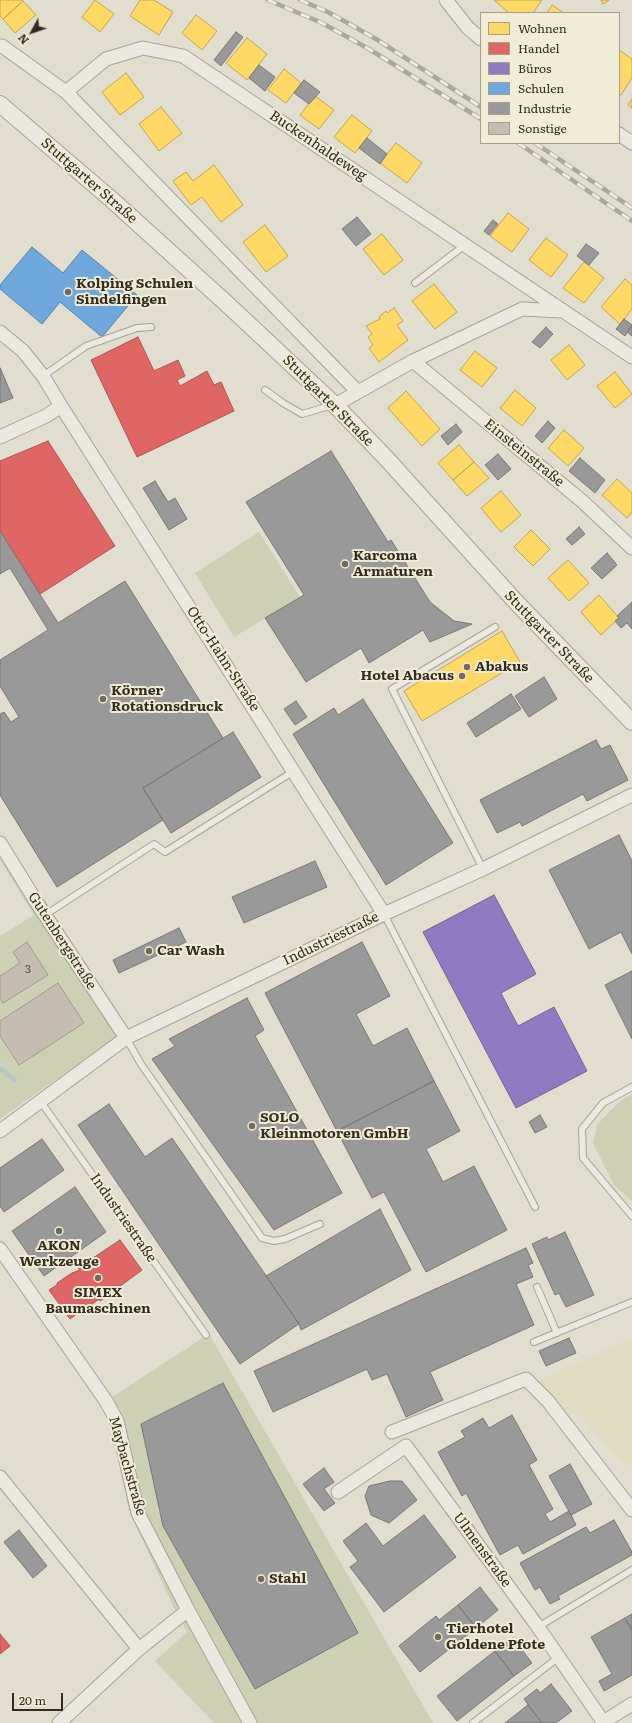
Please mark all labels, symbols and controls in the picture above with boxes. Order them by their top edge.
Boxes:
north arrow [12,12,52,52]
legend [480,12,620,144]
text: Wohnen [518,19,567,37]
text: N [14,31,32,48]
text: Handel [518,39,560,57]
text: Büros [518,59,551,77]
text: Schulen [518,79,564,97]
text: Industrie [518,99,571,117]
street label: Buckenhaldeweg [266,107,370,185]
text: Sonstige [518,119,567,137]
street label: Stuttgarter Straße [38,135,140,227]
place label: Kolping Schulen Sindelfingen [76,276,193,308]
marker: Kolping Schulen Sindelfingen [63,287,73,297]
street label: Stuttgarter Straße [279,352,377,450]
street label: Einsteinstraße [481,416,567,490]
place label: Karcoma Armaturen [353,548,433,580]
marker: Karcoma Armaturen [340,559,350,569]
street label: Stuttgarter Straße [501,587,597,687]
street label: Otto-Hahn-Straße [183,603,263,715]
place label: Abakus [475,659,528,675]
marker: Abakus [462,662,472,672]
place label: Hotel Abacus [360,668,454,684]
marker: Hotel Abacus [457,671,467,681]
place label: Körner Rotationsdruck [111,683,223,716]
marker: Körner Rotationsdruck [98,694,108,704]
street label: Gutenbergstraße [24,889,100,993]
street label: Industriestraße [280,909,382,969]
place label: Car Wash [157,943,225,959]
marker: Car Wash [144,946,154,956]
house number: 3 [25,962,31,976]
place label: SOLO Kleinmotoren GmbH [260,1110,409,1142]
marker: SOLO Kleinmotoren GmbH [247,1121,257,1131]
street label: Industriestraße [86,1170,160,1266]
marker: AKON Werkzeuge [54,1226,64,1236]
place label: AKON Werkzeuge [19,1238,99,1270]
marker: SIMEX Baumaschinen [93,1273,103,1283]
place label: SIMEX Baumaschinen [45,1285,151,1318]
street label: Maybachstraße [105,1414,149,1518]
street label: Ulmenstraße [449,1509,515,1591]
place label: Stahl [269,1571,306,1587]
marker: Stahl [256,1574,266,1584]
place label: Tierhotel Goldene Pfote [446,1621,545,1654]
marker: Tierhotel Goldene Pfote [433,1632,443,1642]
scale bar [14,1685,65,1711]
text: 20 m [19,1691,46,1709]

